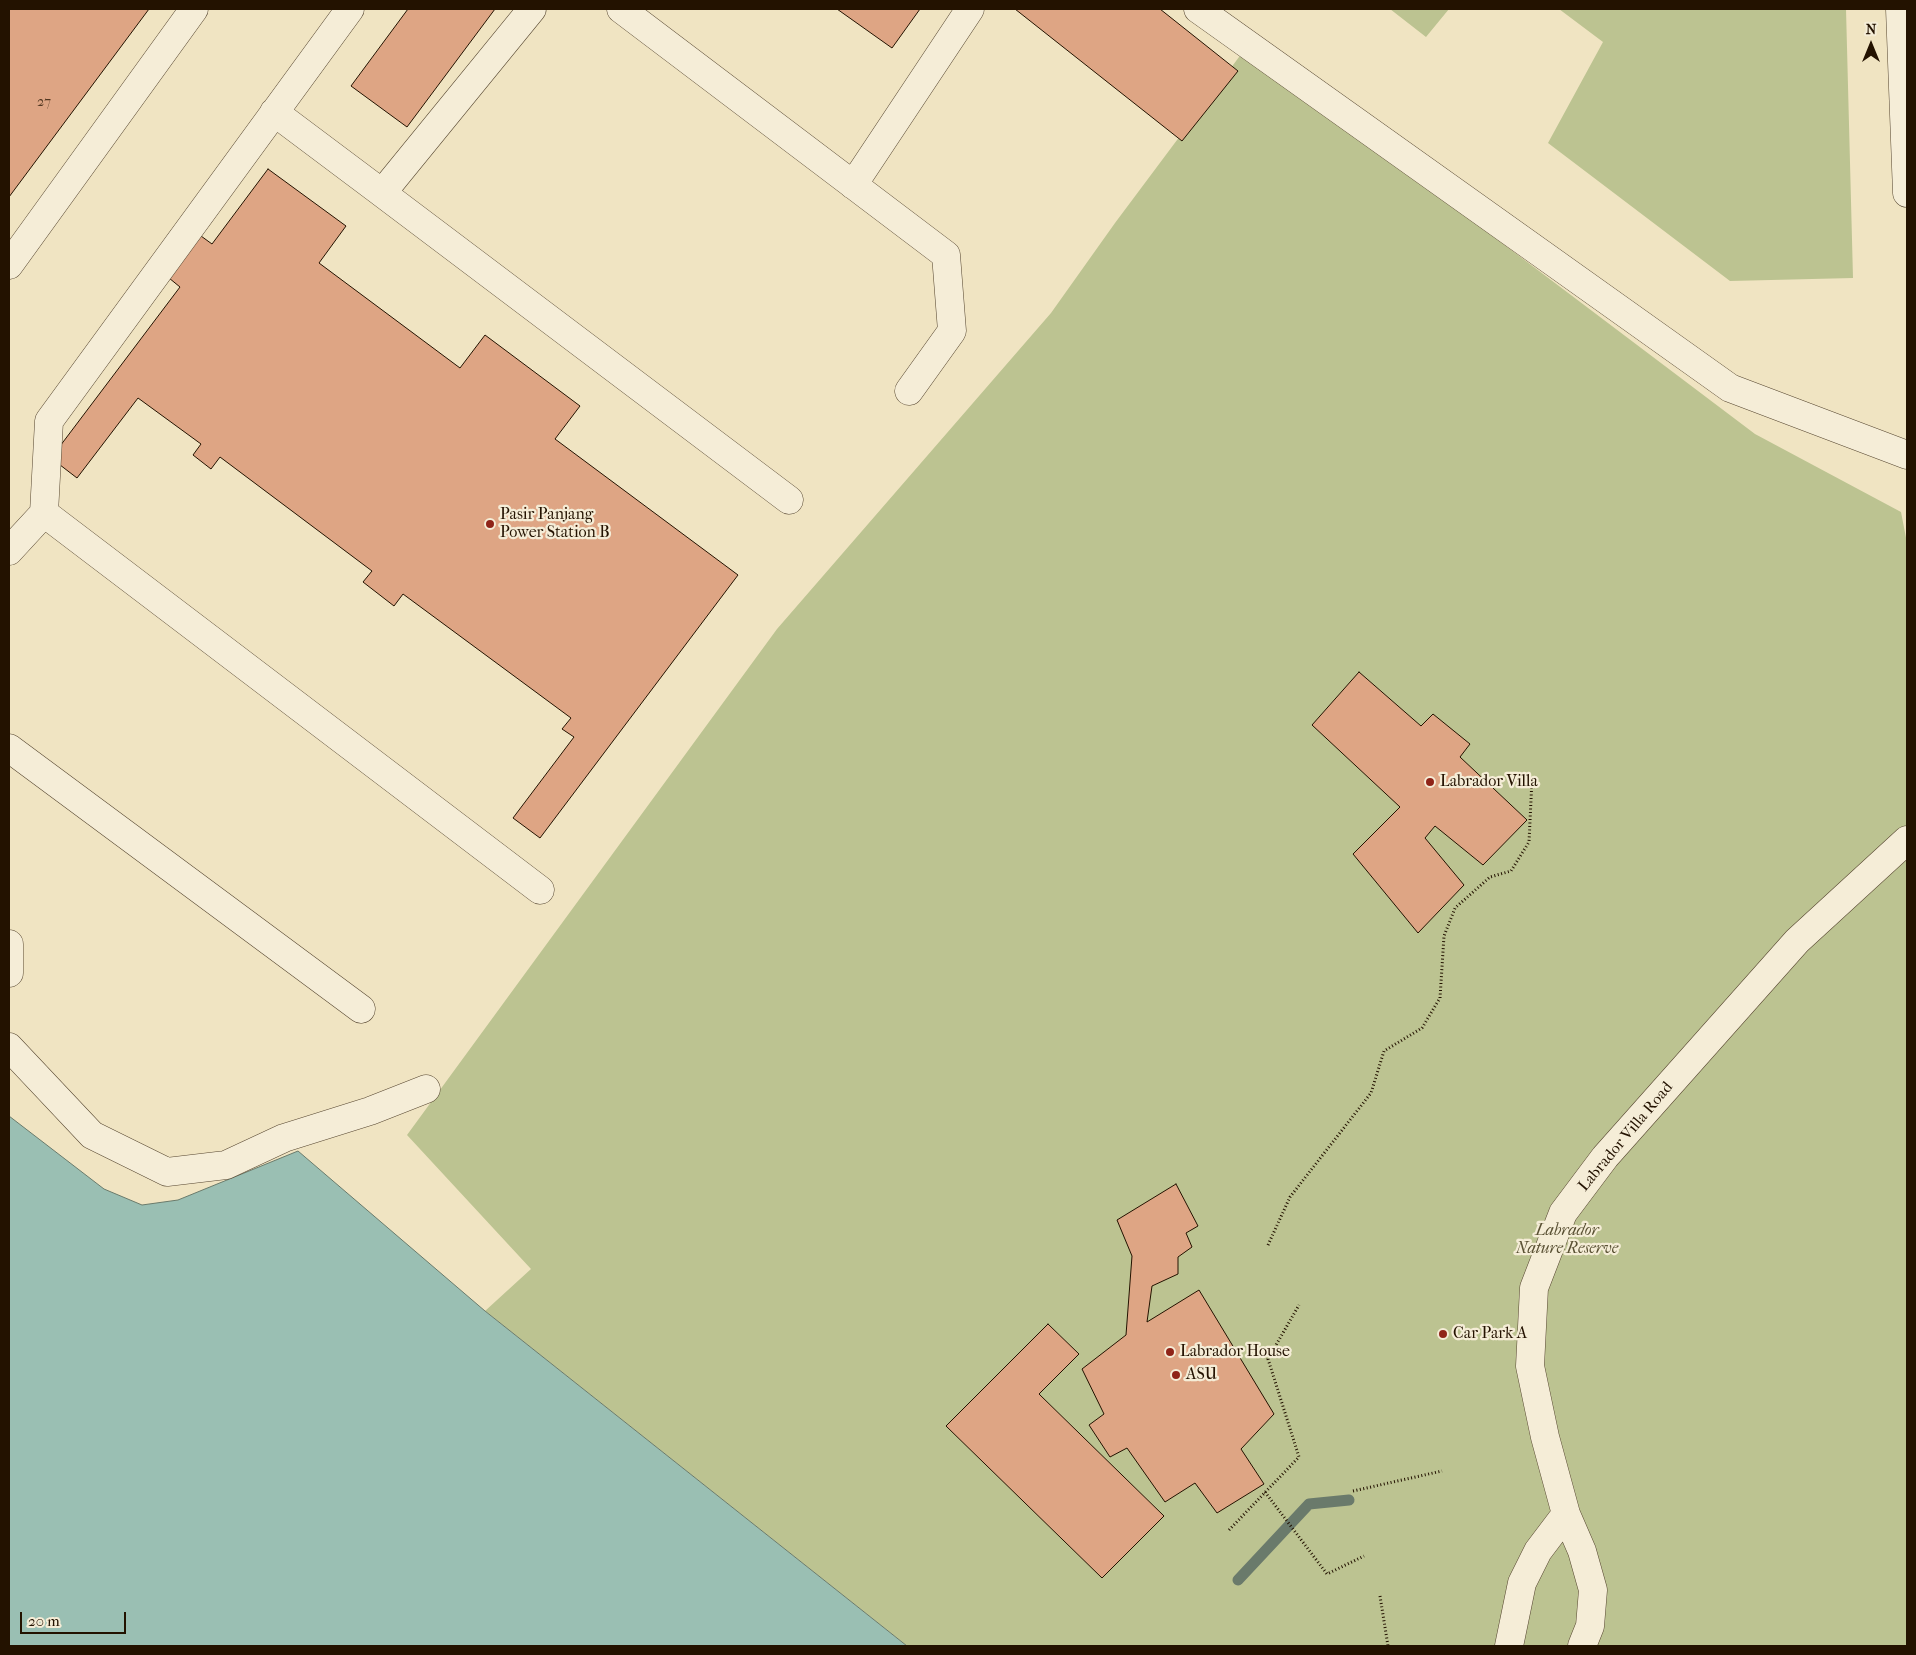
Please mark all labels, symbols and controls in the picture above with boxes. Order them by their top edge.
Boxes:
north arrow [1846,20,1896,70]
text: N [1866,21,1876,38]
house number: 27 [37,95,51,111]
place label: Pasir Panjang Power Station B [500,505,610,543]
marker: Pasir Panjang Power Station B [484,518,496,530]
place label: Labrador Villa [1440,772,1538,792]
marker: Labrador Villa [1424,776,1436,788]
street label: Labrador Villa Road [1575,1078,1677,1196]
park label: Labrador Nature Reserve [1516,1221,1618,1259]
place label: Car Park A [1453,1324,1527,1344]
marker: Car Park A [1437,1328,1449,1340]
place label: Labrador House [1180,1342,1290,1362]
marker: Labrador House [1164,1346,1176,1358]
place label: ASU [1186,1365,1217,1385]
marker: ASU [1170,1369,1182,1381]
scale bar [22,1602,129,1634]
text: 20 m [28,1612,60,1630]

